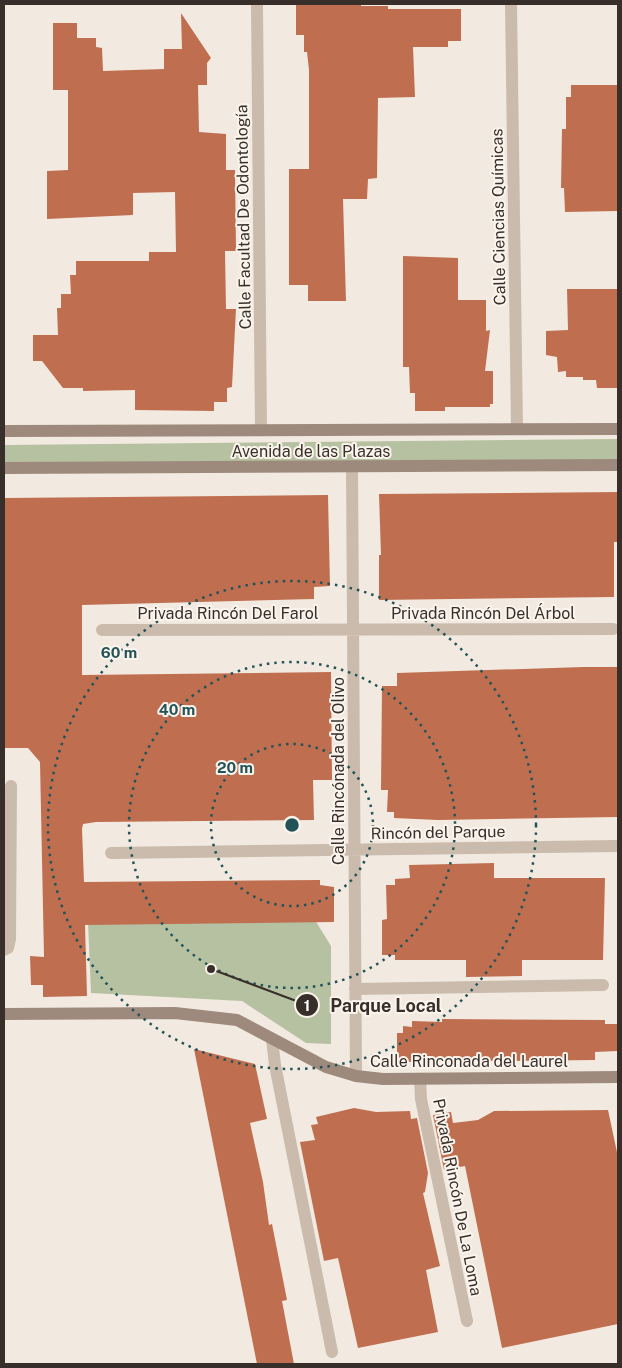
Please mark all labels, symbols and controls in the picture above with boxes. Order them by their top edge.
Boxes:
street label: Calle Facultad De Odontología [232,104,255,330]
street label: Calle Ciencias Químicas [487,128,510,306]
street label: Avenida de las Plazas [232,442,390,461]
street label: Privada Rincón Del Árbol [391,603,575,623]
street label: Privada Rincón Del Farol [137,604,319,623]
text: 60 m [101,644,137,661]
street label: Calle Rincónada del Olivo [329,677,348,865]
text: 40 m [159,701,195,718]
text: 20 m [217,759,253,776]
centre of rings [283,816,301,834]
street label: Rincón del Parque [370,822,506,843]
callout: Parque Local [295,989,452,1022]
text: Parque Local [330,995,442,1016]
text: 1 [304,997,310,1014]
street label: Calle Rinconada del Laurel [370,1052,568,1071]
street label: Privada Rincón De La Loma [429,1097,486,1297]

